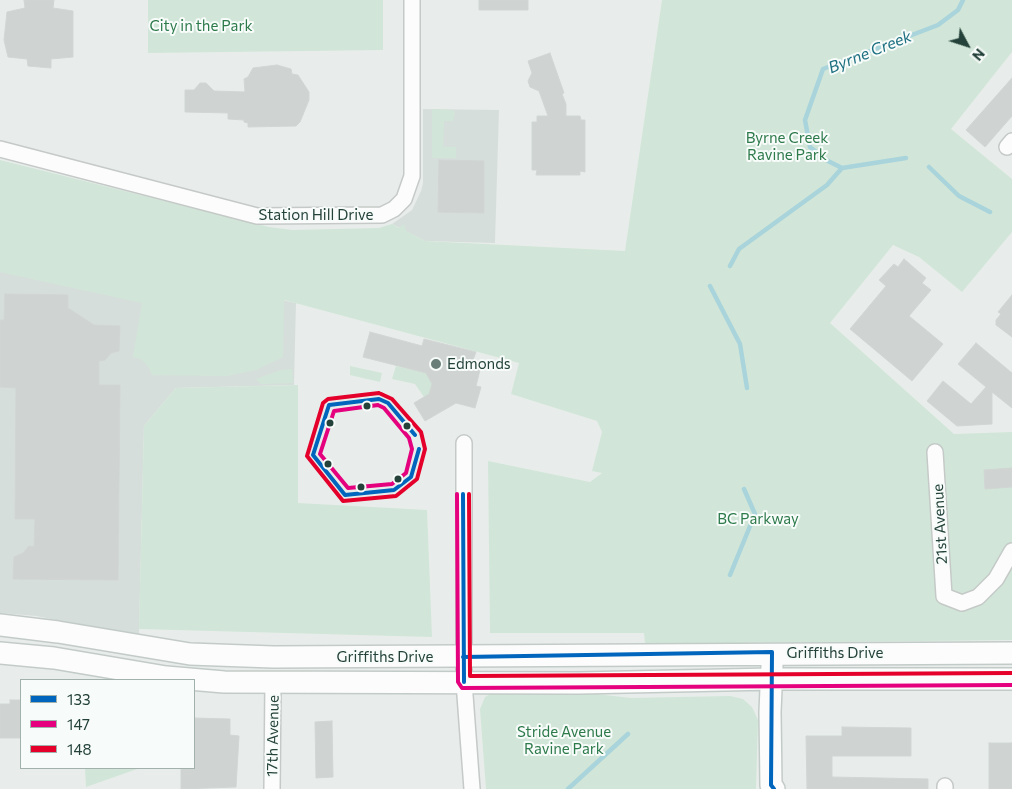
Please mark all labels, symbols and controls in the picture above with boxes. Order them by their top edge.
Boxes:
park label: City in the Park [149,17,253,35]
north arrow [942,20,992,70]
water label: Byrne Creek [826,27,914,77]
text: N [969,45,989,64]
park label: Byrne Creek Ravine Park [746,129,828,164]
street label: Station Hill Drive [259,206,373,224]
place label: Edmonds [447,355,511,373]
marker: Edmonds [429,357,443,371]
unlabelled marker [362,401,372,411]
unlabelled marker [325,418,335,428]
unlabelled marker [402,421,412,431]
unlabelled marker [323,459,333,469]
unlabelled marker [393,474,403,484]
unlabelled marker [356,482,366,492]
street label: 21st Avenue [929,483,951,565]
park label: BC Parkway [717,510,799,528]
street label: Griffiths Drive [787,644,883,662]
street label: Griffiths Drive [337,648,433,666]
legend [20,679,195,769]
text: 133 [67,690,91,708]
street label: 17th Avenue [263,695,283,777]
text: 147 [67,715,90,733]
park label: Stride Avenue Ravine Park [517,723,611,758]
text: 148 [67,740,92,758]

